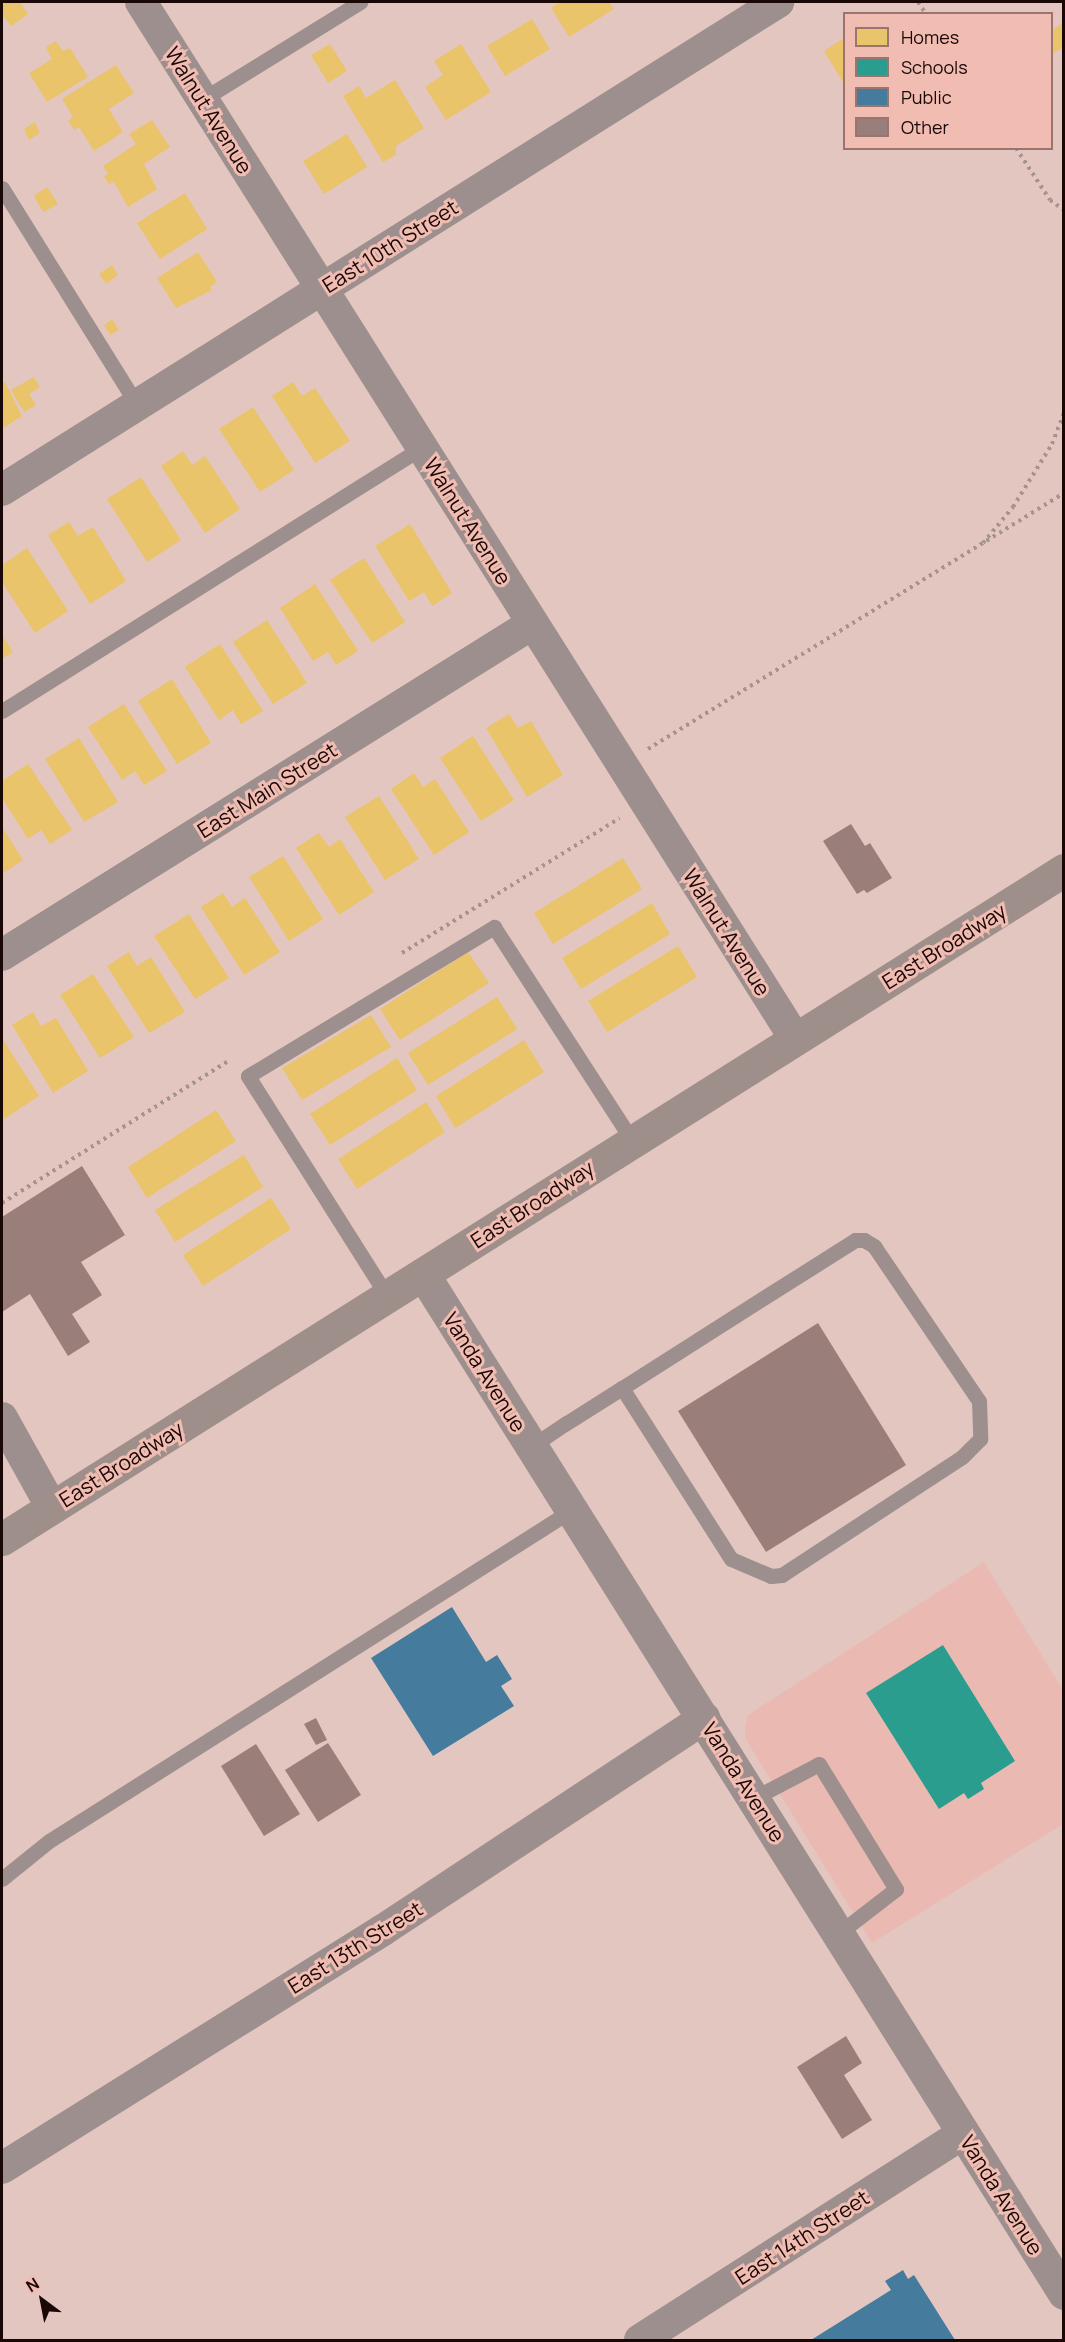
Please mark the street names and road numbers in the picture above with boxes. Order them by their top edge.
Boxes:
street label: Walnut Avenue [160,42,258,178]
street label: East 10th Street [318,194,462,298]
street label: Walnut Avenue [419,453,517,589]
street label: East Main Street [193,737,341,843]
street label: Walnut Avenue [678,864,776,1000]
street label: East Broadway [877,898,1011,994]
street label: East Broadway [466,1155,598,1253]
street label: Vanda Avenue [438,1308,532,1436]
street label: East Broadway [54,1416,188,1512]
street label: Vanda Avenue [697,1718,791,1846]
street label: East 13th Street [283,1896,427,1998]
street label: Vanda Avenue [955,2131,1049,2259]
street label: East 14th Street [730,2184,874,2290]

